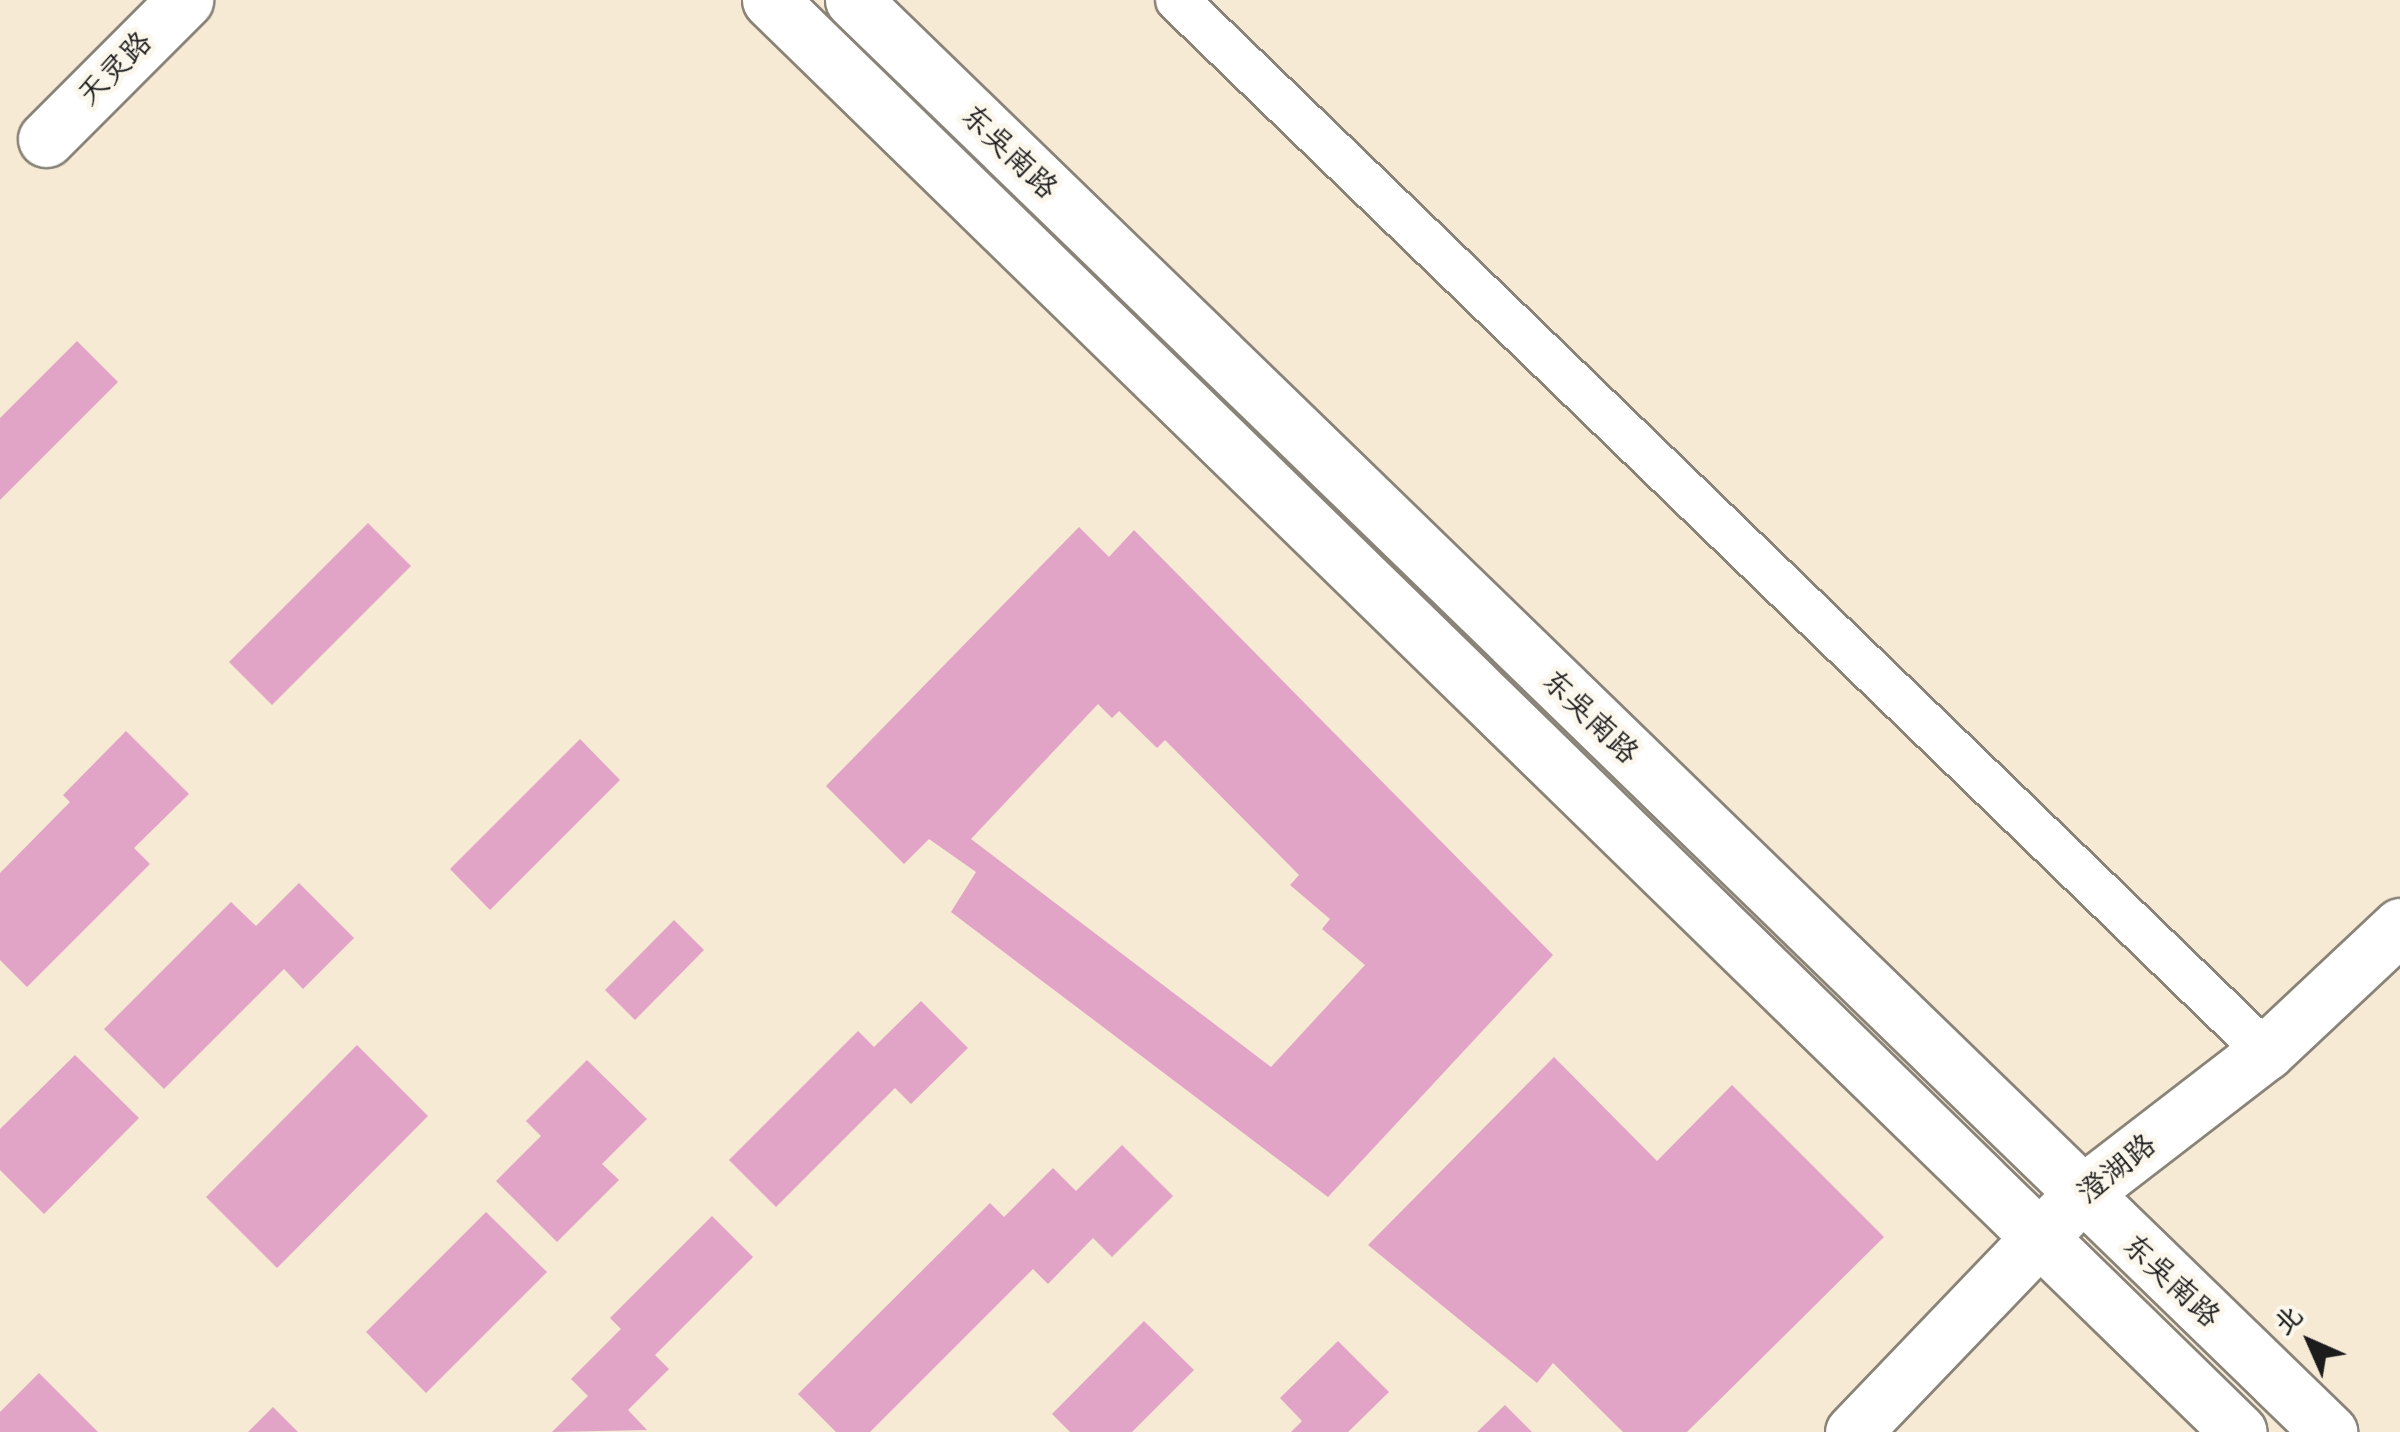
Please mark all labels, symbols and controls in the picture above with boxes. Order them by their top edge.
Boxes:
street label: 天灵路 [70,24,160,114]
street label: 东吴南路 [953,97,1065,207]
street label: 东吴南路 [1534,662,1646,772]
street label: 澄湖路 [2071,1127,2163,1211]
street label: 东吴南路 [2115,1227,2227,1335]
north arrow [2260,1292,2360,1392]
text: 北 [2267,1299,2310,1342]

